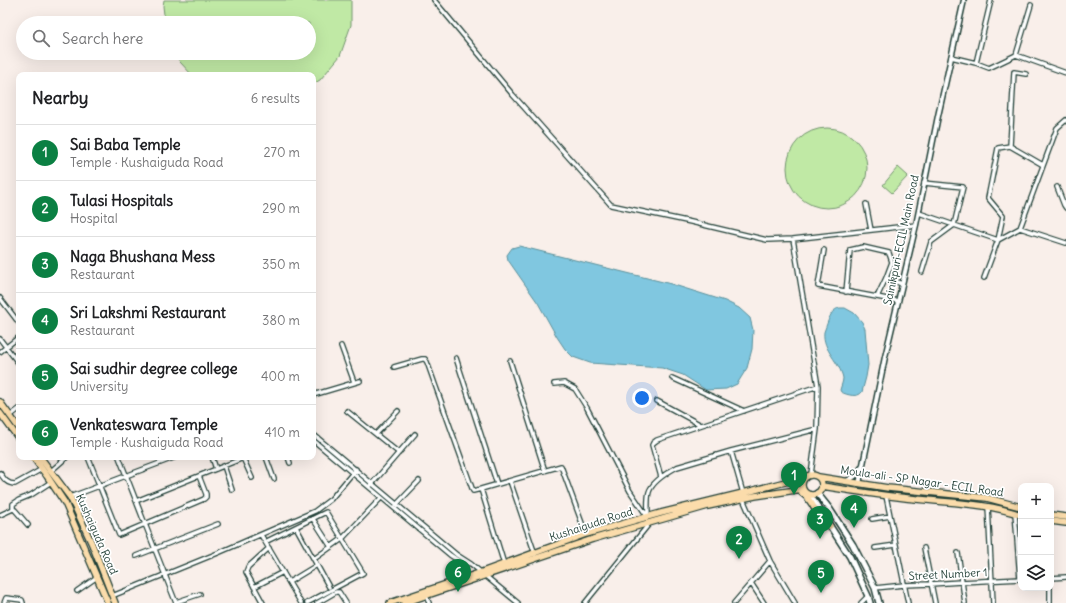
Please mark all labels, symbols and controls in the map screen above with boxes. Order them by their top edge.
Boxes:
search box [16,16,316,60]
icon: search [30,27,52,49]
text: Search here [62,29,143,48]
text: Nearby [32,87,88,109]
text: 6 results [251,90,300,107]
text: Sai Baba Temple [70,135,181,154]
text: 1 [42,144,48,161]
text: 270 m [263,144,300,161]
text: Temple · Kushaiguda Road [70,154,223,171]
street label: Sainikpuri-ECIL Main Road [880,173,922,306]
text: Tulasi Hospitals [70,191,173,210]
text: 2 [41,200,49,217]
text: 290 m [262,200,300,217]
text: Hospital [70,210,118,227]
text: Naga Bhushana Mess [70,247,215,266]
text: 3 [41,256,49,273]
text: 350 m [262,256,300,273]
text: Restaurant [70,266,135,283]
text: Sri Lakshmi Restaurant [70,303,226,322]
text: 4 [41,312,49,329]
text: 380 m [262,312,300,329]
text: Restaurant [70,322,135,339]
text: Sai sudhir degree college [70,359,238,378]
text: 5 [41,368,49,385]
text: 400 m [261,368,300,385]
text: University [70,378,128,395]
your location [632,388,652,408]
text: Venkateswara Temple [70,415,218,434]
text: 6 [41,424,49,441]
text: 410 m [264,424,300,441]
text: Temple · Kushaiguda Road [70,434,223,451]
pin: 1 [781,462,807,495]
street label: Moula-ali - SP Nagar - ECIL Road [840,463,1005,499]
map controls [1018,483,1054,591]
button: + [1018,483,1054,519]
street label: Kushaiguda Road [73,491,121,577]
pin: 4 [841,495,867,528]
street label: Kushaiguda Road [548,504,635,544]
pin: 3 [807,506,833,539]
button: − [1018,519,1054,555]
pin: 2 [726,526,752,559]
button: layers [1018,555,1054,591]
pin: 6 [445,559,471,592]
pin: 5 [808,560,834,593]
street label: Street Number 1 [908,565,988,583]

